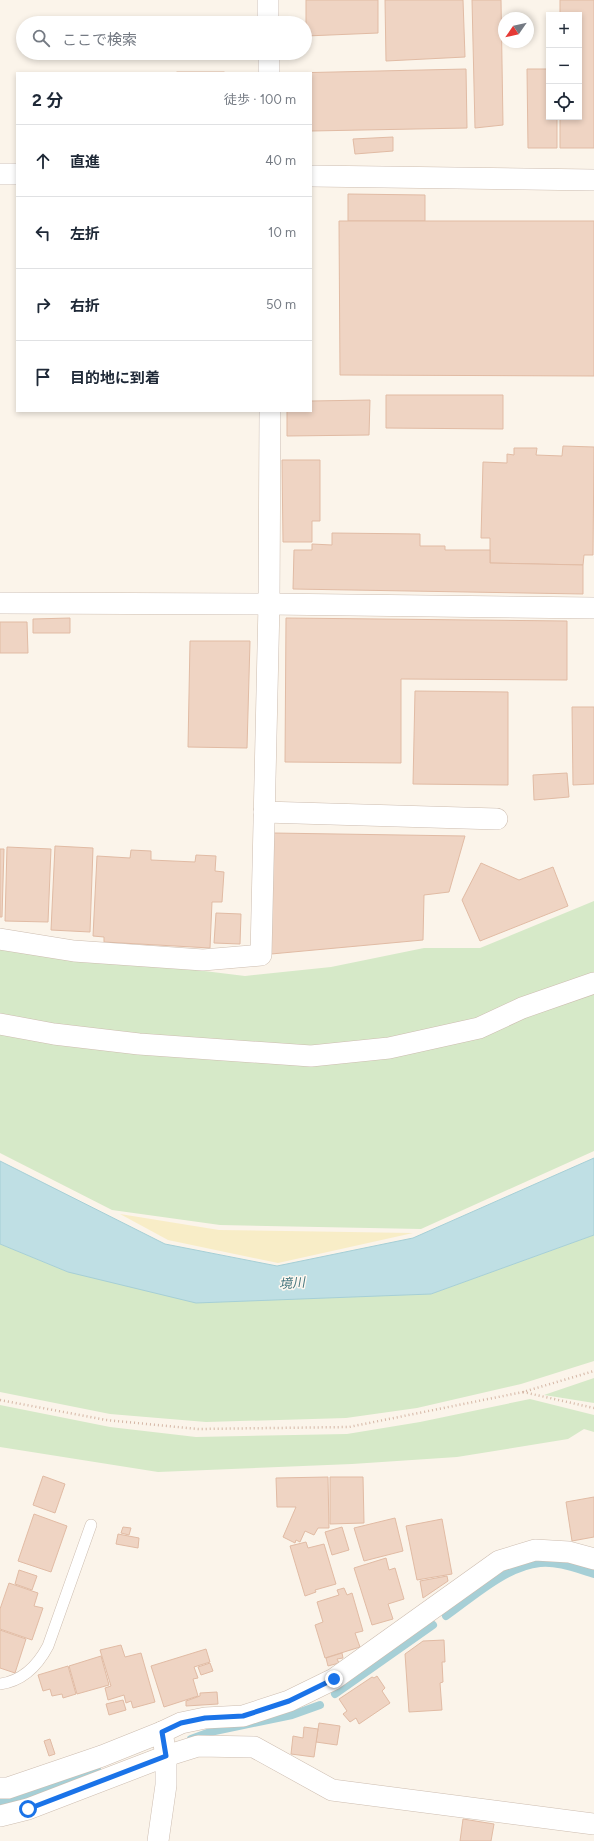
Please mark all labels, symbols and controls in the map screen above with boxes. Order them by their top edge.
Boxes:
north arrow [498,12,534,48]
map controls [546,12,582,120]
button: + [546,12,582,48]
search box [16,16,312,60]
icon: search [30,27,52,49]
text: ここで検索 [62,31,137,49]
button: − [546,48,582,84]
button: locate [546,84,582,120]
text: 2 分 [32,90,63,110]
text: 徒歩 · 100 m [224,92,296,107]
icon: ahead [32,150,54,172]
text: 直進 [70,153,100,171]
text: 40 m [265,153,296,168]
icon: left [32,222,54,244]
text: 左折 [70,225,100,243]
text: 10 m [268,225,296,240]
icon: right [32,294,54,316]
text: 右折 [70,297,100,315]
text: 50 m [266,297,296,312]
icon: arrive [32,366,54,388]
text: 目的地に到着 [70,369,160,387]
water label: 境川 [279,1274,307,1291]
route end [325,1670,343,1688]
route start [19,1800,37,1818]

